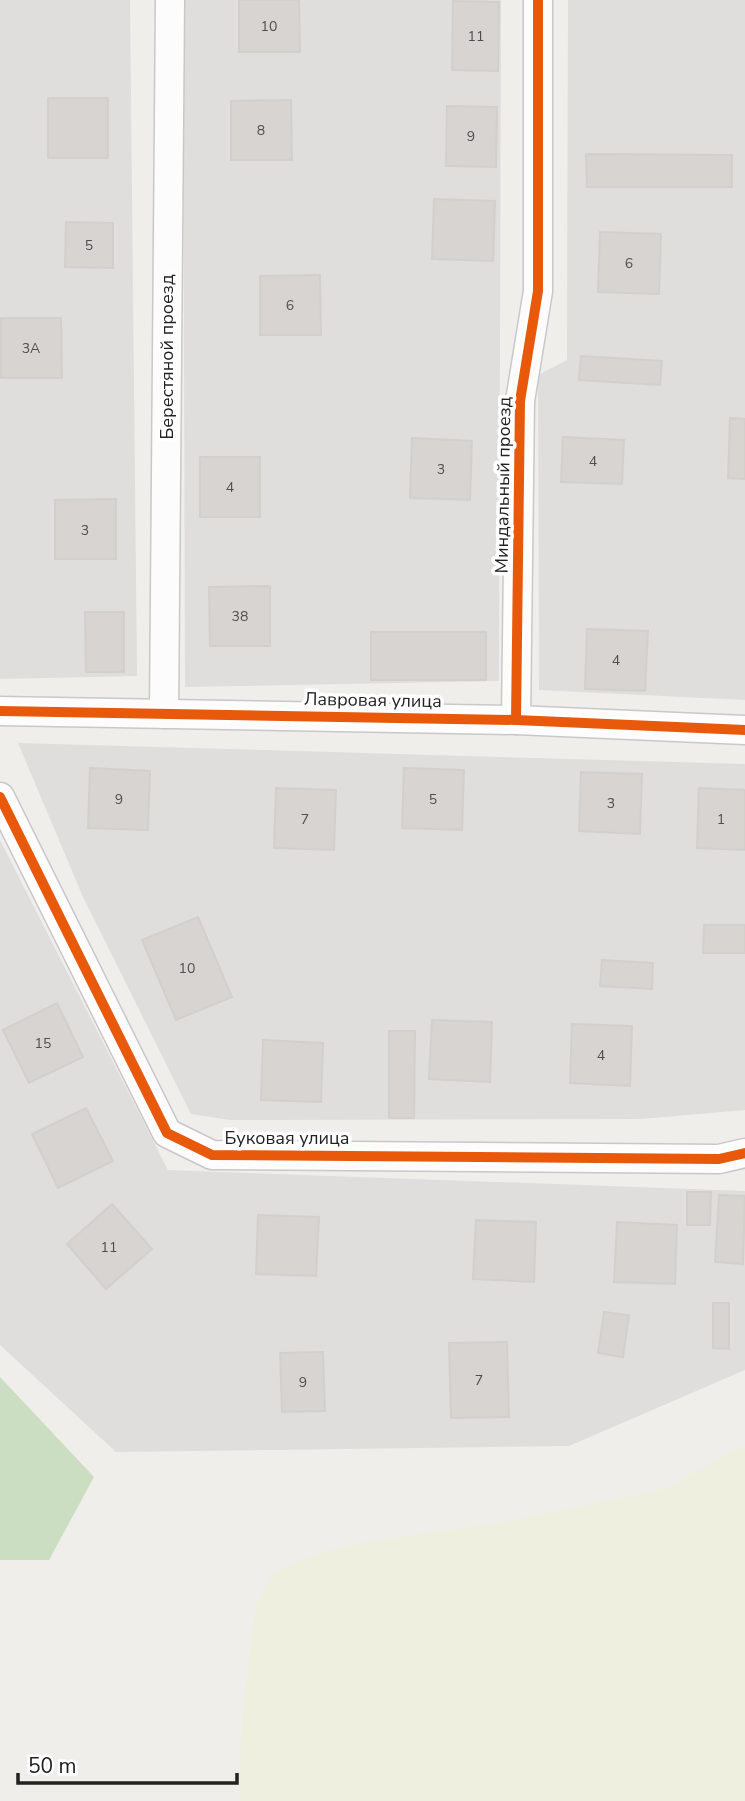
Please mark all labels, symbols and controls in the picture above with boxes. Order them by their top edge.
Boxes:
house number: 10 [261,17,277,36]
house number: 11 [468,27,484,46]
house number: 8 [257,121,265,140]
house number: 9 [467,127,475,146]
house number: 5 [85,236,93,255]
house number: 6 [625,254,633,273]
street label: Берестяной проезд [155,274,179,440]
house number: 6 [286,296,294,315]
house number: 3А [22,339,40,358]
street label: Миндальный проезд [489,396,517,573]
house number: 4 [589,452,597,471]
house number: 3 [437,460,445,479]
house number: 4 [226,478,234,497]
house number: 3 [81,521,89,540]
house number: 38 [232,607,248,626]
house number: 4 [612,651,620,670]
street label: Лавровая улица [304,687,442,713]
house number: 9 [115,790,123,809]
house number: 5 [429,790,437,809]
house number: 3 [607,794,615,813]
house number: 7 [301,810,309,829]
house number: 1 [717,810,725,829]
house number: 10 [179,959,195,978]
house number: 15 [35,1034,51,1053]
house number: 4 [597,1046,605,1065]
street label: Буковая улица [224,1126,350,1150]
house number: 11 [101,1238,117,1257]
house number: 7 [475,1371,483,1390]
house number: 9 [299,1373,307,1392]
scale bar [18,1742,236,1786]
text: 50 m [28,1752,77,1780]

